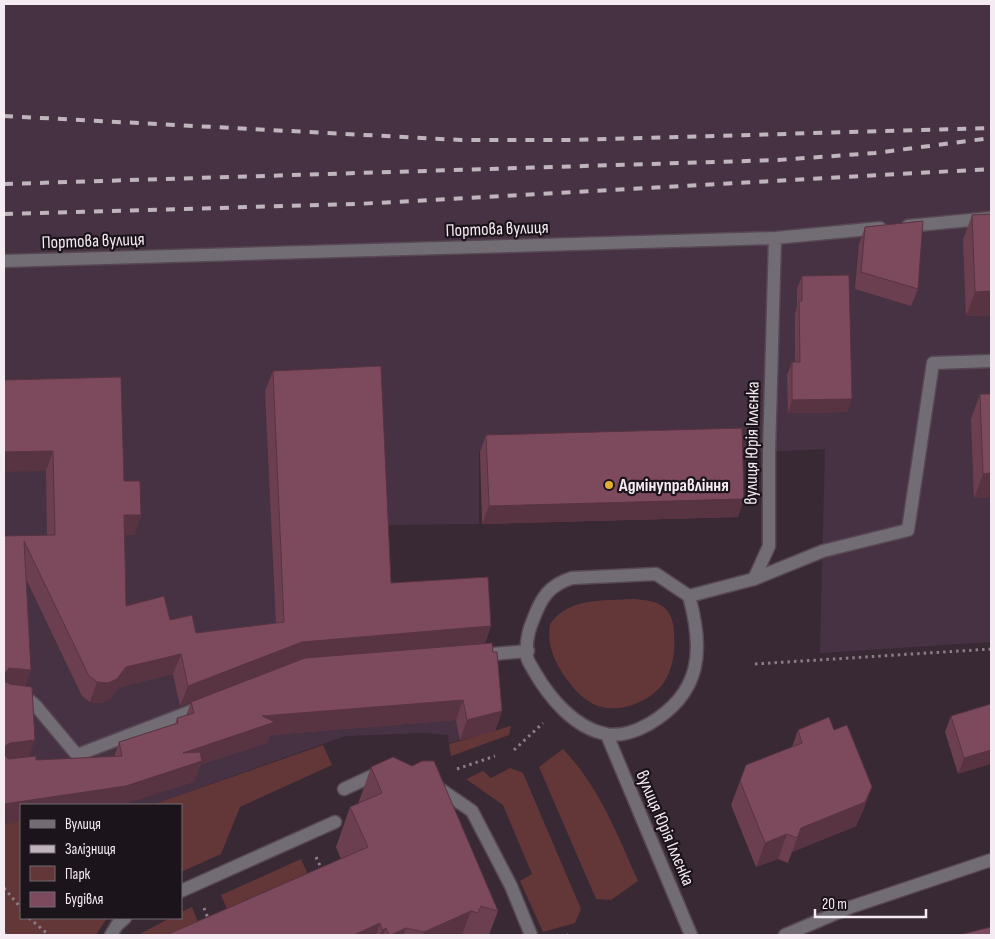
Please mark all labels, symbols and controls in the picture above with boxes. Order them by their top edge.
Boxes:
street label: Портова вулиця [445,217,549,241]
street label: Портова вулиця [41,229,145,253]
street label: вулиця Юрія Іллєнка [740,381,764,505]
place label: Адмінуправління [618,475,729,496]
marker: Адмінуправління [603,479,615,491]
street label: вулиця Юрія Іллєнка [631,767,699,889]
legend [20,804,182,919]
text: Вулиця [65,815,101,834]
text: Залізниця [65,840,116,859]
text: Парк [65,865,91,884]
scale bar [815,886,926,918]
text: Будівля [65,890,104,909]
text: 20 m [822,895,847,914]

